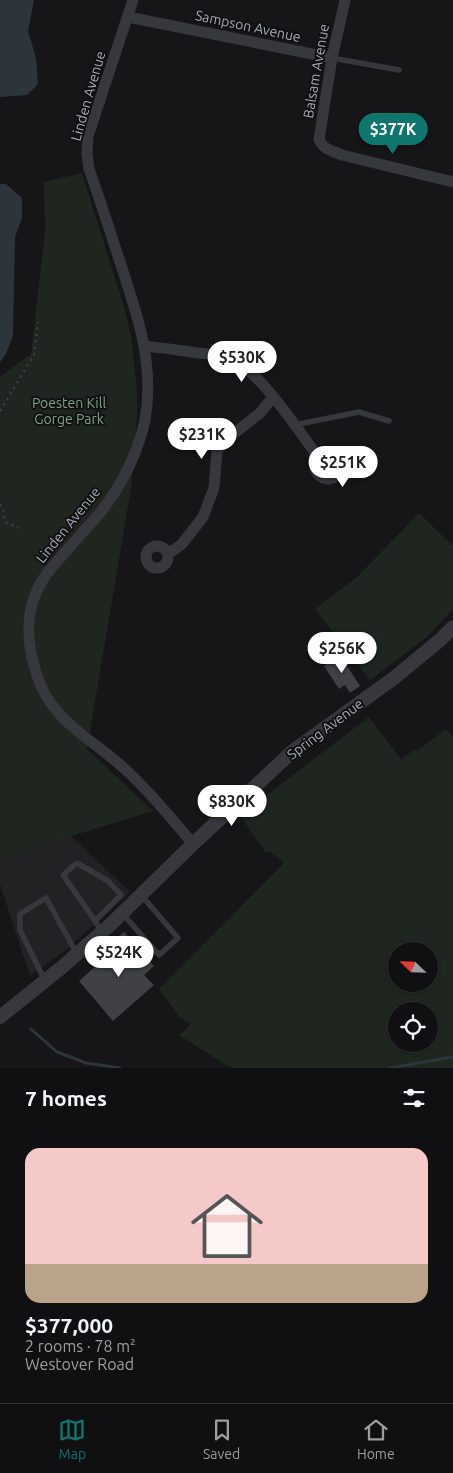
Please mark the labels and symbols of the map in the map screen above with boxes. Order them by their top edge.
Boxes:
street label: Sampson Avenue [194,7,302,45]
street label: Balsam Avenue [300,23,332,119]
street label: Linden Avenue [68,49,108,143]
pin: $377K [358,112,428,155]
pin: $530K [207,340,277,383]
park label: Poesten Kill Gorge Park [32,395,106,427]
pin: $231K [167,418,237,460]
pin: $251K [308,446,378,488]
street label: Linden Avenue [33,484,103,566]
pin: $256K [307,632,377,674]
street label: Spring Avenue [284,695,366,763]
pin: $830K [197,784,267,827]
pin: $524K [84,936,154,978]
north arrow [388,942,438,992]

